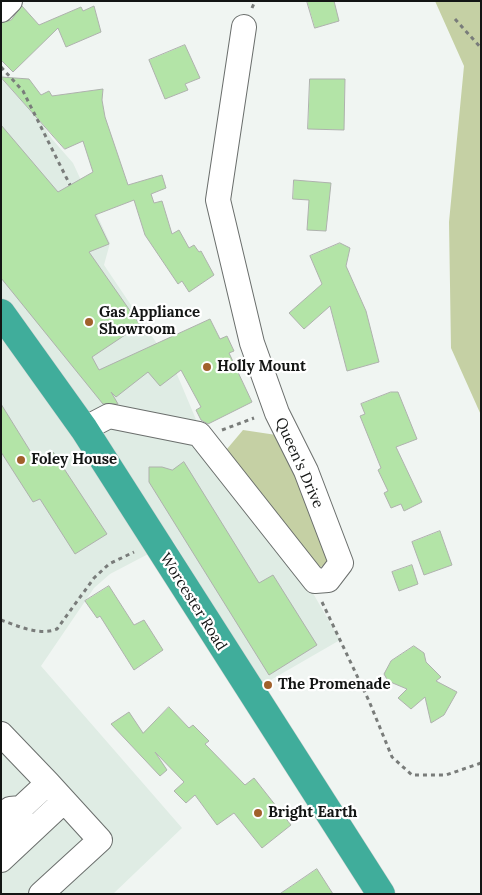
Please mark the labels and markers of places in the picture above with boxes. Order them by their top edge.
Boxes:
place label: Gas Appliance Showroom [99,304,200,339]
marker: Gas Appliance Showroom [83,316,95,328]
place label: Holly Mount [217,358,306,376]
marker: Holly Mount [201,361,213,373]
place label: Foley House [31,451,117,469]
marker: Foley House [15,454,27,466]
place label: The Promenade [278,676,391,694]
marker: The Promenade [262,679,274,691]
place label: Bright Earth [268,804,357,822]
marker: Bright Earth [252,807,264,819]

